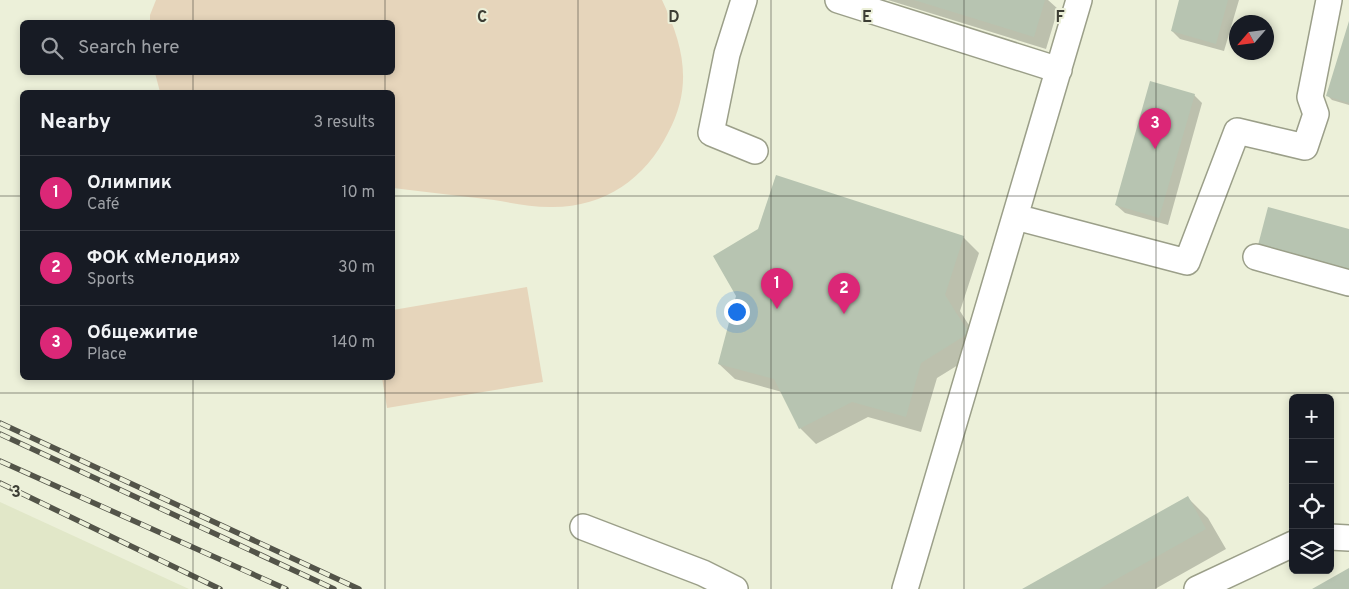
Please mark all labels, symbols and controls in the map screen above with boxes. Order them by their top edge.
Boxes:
text: C [477,8,487,28]
text: D [668,8,680,28]
text: E [862,8,872,28]
text: F [1055,8,1065,28]
north arrow [1229,15,1274,60]
search box [20,20,395,75]
icon: search [38,34,66,62]
text: Search here [78,36,180,60]
pin: 3 [1139,108,1171,149]
text: Nearby [40,109,111,136]
text: 3 results [313,113,375,133]
text: Олимпик [87,171,172,195]
text: 1 [53,183,59,203]
text: 10 m [341,183,375,203]
text: Café [87,195,119,215]
text: ФОК «Мелодия» [87,246,240,270]
text: 2 [51,258,61,278]
text: 30 m [338,258,375,278]
pin: 1 [761,268,793,309]
text: Sports [87,270,135,290]
pin: 2 [828,273,860,314]
your location [724,299,750,325]
text: Общежитие [87,321,198,345]
text: 3 [51,333,61,353]
text: 140 m [332,333,375,353]
text: Place [87,345,127,365]
map controls [1289,394,1334,574]
button: + [1289,394,1334,439]
button: − [1289,439,1334,484]
text: 3 [11,483,21,503]
button: locate [1289,484,1334,529]
button: layers [1289,529,1334,574]

